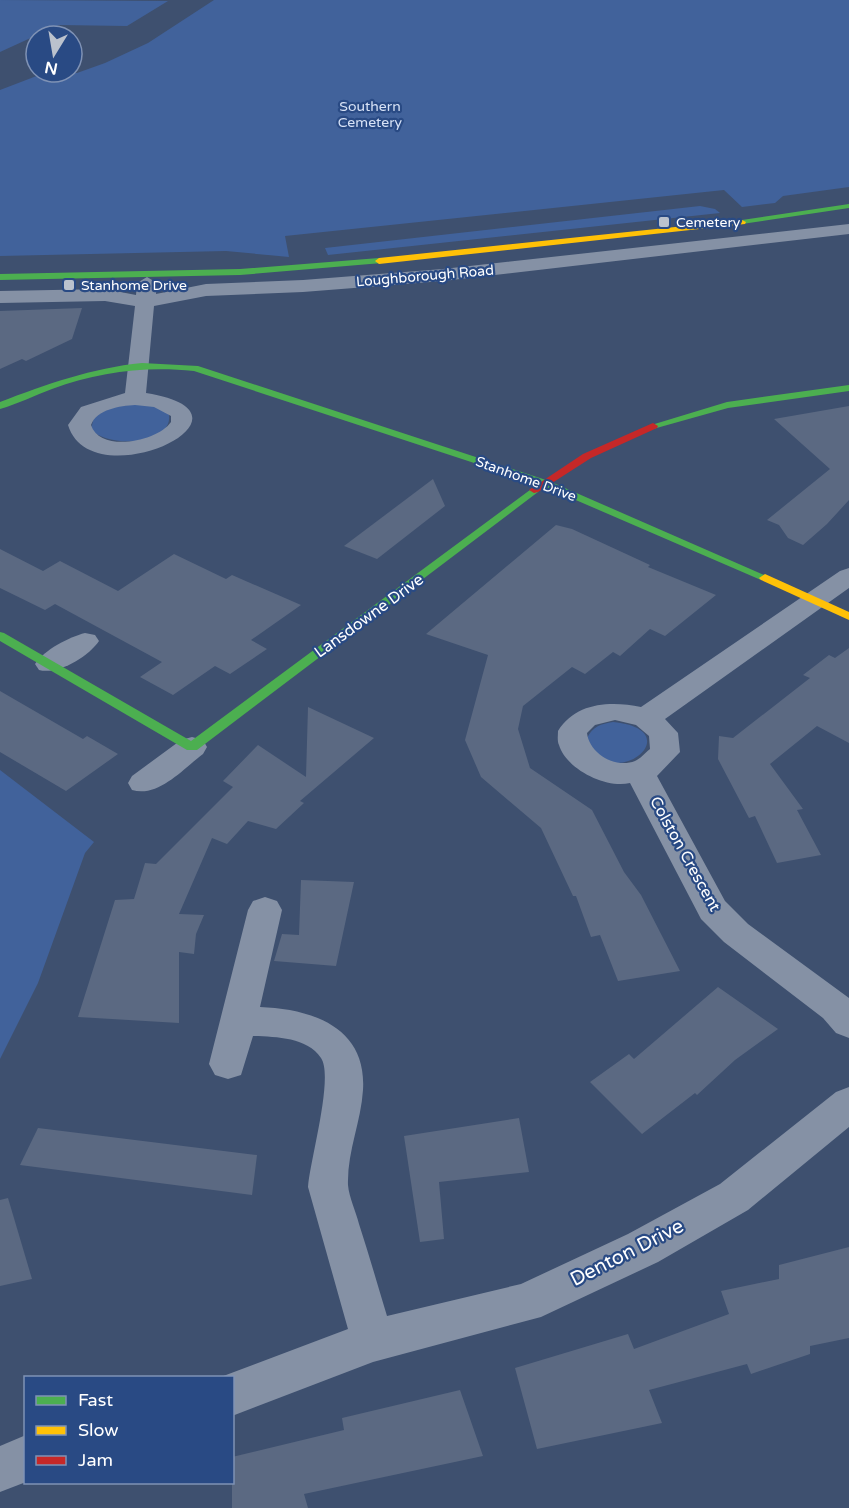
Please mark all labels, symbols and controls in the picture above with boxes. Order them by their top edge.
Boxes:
north arrow [24,24,84,84]
text: N [43,57,60,79]
park label: Southern Cemetery [338,98,403,131]
place label: Cemetery [676,214,741,231]
marker: Cemetery [657,215,671,229]
street label: Loughborough Road [355,262,495,290]
place label: Stanhome Drive [81,277,187,294]
marker: Stanhome Drive [62,278,76,292]
street label: Stanhome Drive [473,453,579,505]
street label: Lansdowne Drive [310,570,428,662]
street label: Colston Crescent [645,793,725,915]
street label: Denton Drive [566,1214,688,1292]
legend [24,1376,234,1484]
text: Fast [78,1389,113,1411]
text: Slow [78,1419,119,1441]
text: Jam [78,1449,113,1471]

